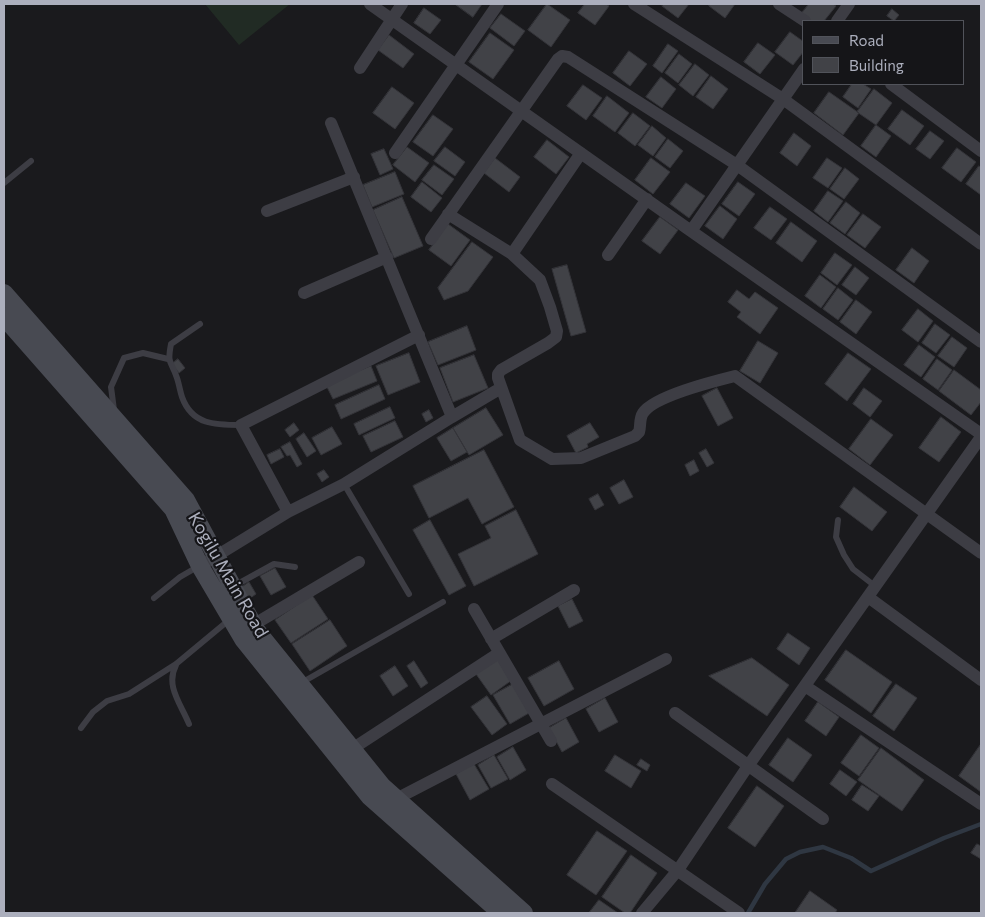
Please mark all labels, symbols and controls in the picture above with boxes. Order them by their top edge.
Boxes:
legend [802,20,965,85]
text: Road [849,31,884,49]
text: Building [849,56,904,74]
street label: Kogilu Main Road [183,508,273,642]

